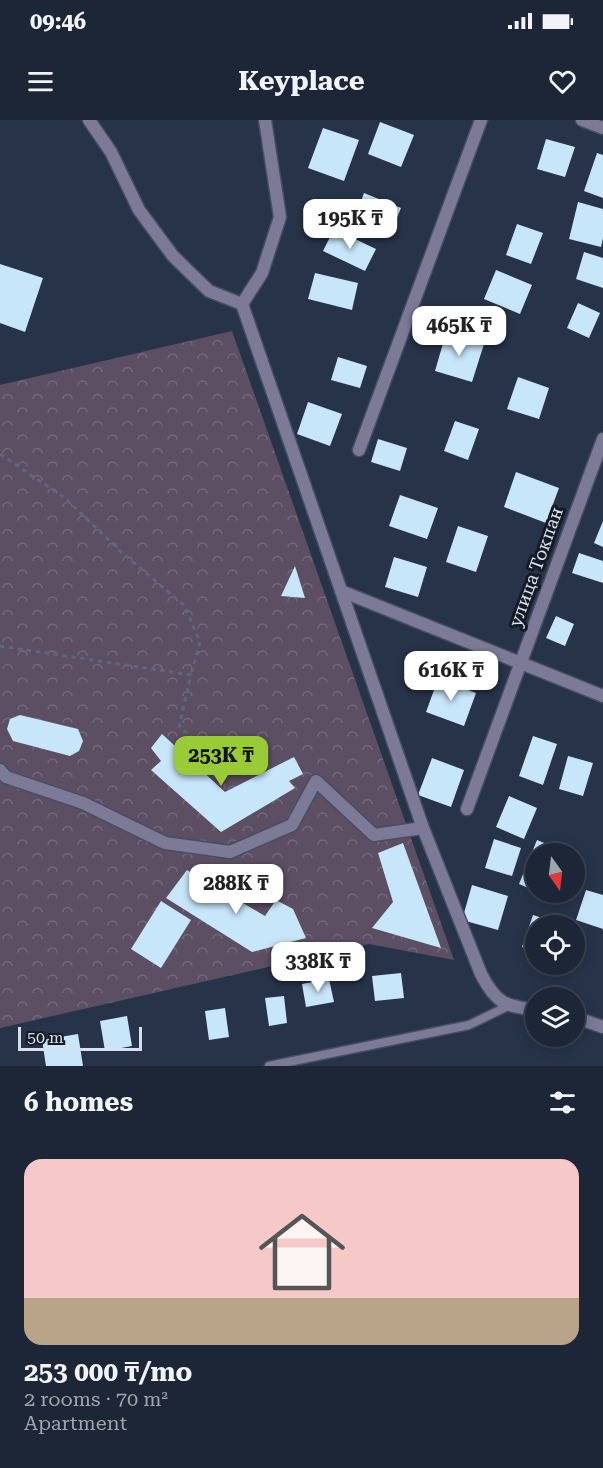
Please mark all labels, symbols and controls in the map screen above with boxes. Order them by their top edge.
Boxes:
text: 09:46 [30,9,86,34]
icon: menu [24,65,57,98]
text: Keyplace [238,65,365,97]
icon: heart [546,65,579,98]
pin: 195K ₸ [301,199,399,250]
text: 195K ₸ [317,206,383,230]
pin: 465K ₸ [410,306,508,357]
text: 465K ₸ [426,313,492,337]
street label: улица Токпан [504,504,567,630]
pin: 616K ₸ [402,651,500,702]
text: 616K ₸ [418,658,484,682]
pin: 253K ₸ [172,736,270,787]
text: 253K ₸ [188,743,254,767]
north arrow [525,843,585,903]
map controls [525,843,585,1047]
pin: 288K ₸ [187,864,285,915]
text: 288K ₸ [203,871,269,895]
button: locate [525,915,585,975]
pin: 338K ₸ [269,942,367,993]
text: 338K ₸ [285,949,351,973]
button: layers [525,987,585,1047]
scale bar [18,1024,142,1052]
text: 50 m [27,1028,64,1047]
icon: filters [546,1086,579,1119]
text: 6 homes [24,1087,133,1117]
icon: home [248,1198,356,1306]
text: 253 000 ₸/mo [24,1357,192,1387]
text: 2 rooms · 70 m² [24,1387,168,1411]
text: Apartment [24,1411,127,1435]

